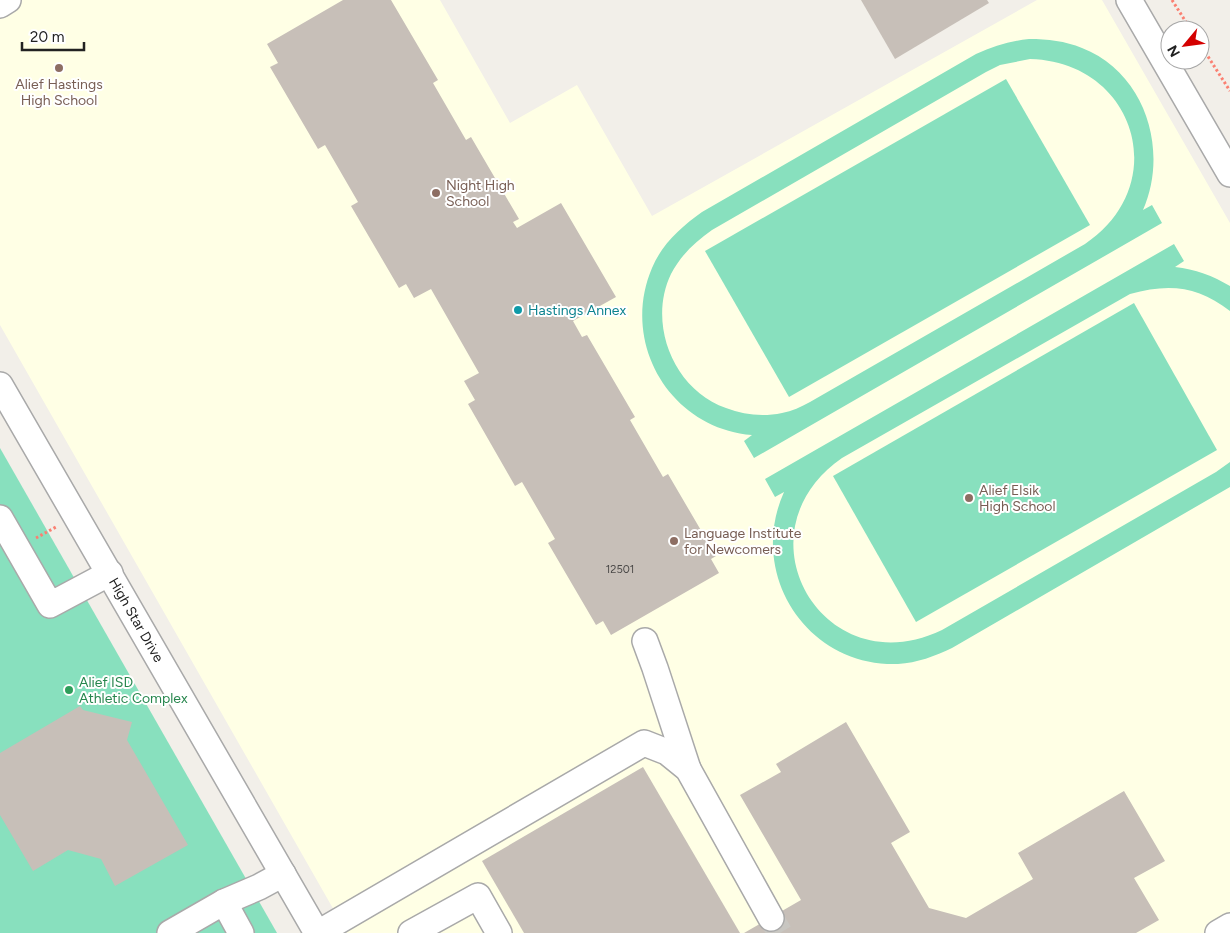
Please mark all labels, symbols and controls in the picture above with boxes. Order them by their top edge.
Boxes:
scale bar [22,20,85,52]
north arrow [1160,20,1210,70]
text: 20 m [30,28,64,46]
text: N [1164,42,1184,60]
marker: Alief Hastings High School [53,62,65,74]
place label: Alief Hastings High School [15,76,103,109]
place label: Night High School [446,177,515,210]
marker: Night High School [430,187,442,199]
place label: Hastings Annex [528,302,626,319]
marker: Hastings Annex [512,304,524,316]
place label: Alief Elsik High School [979,482,1056,515]
marker: Alief Elsik High School [963,492,975,504]
place label: Language Institute for Newcomers [684,525,802,558]
marker: Language Institute for Newcomers [668,535,680,547]
house number: 12501 [606,563,634,576]
street label: High Star Drive [105,575,167,666]
place label: Alief ISD Athletic Complex [79,674,188,707]
marker: Alief ISD Athletic Complex [63,684,75,696]

